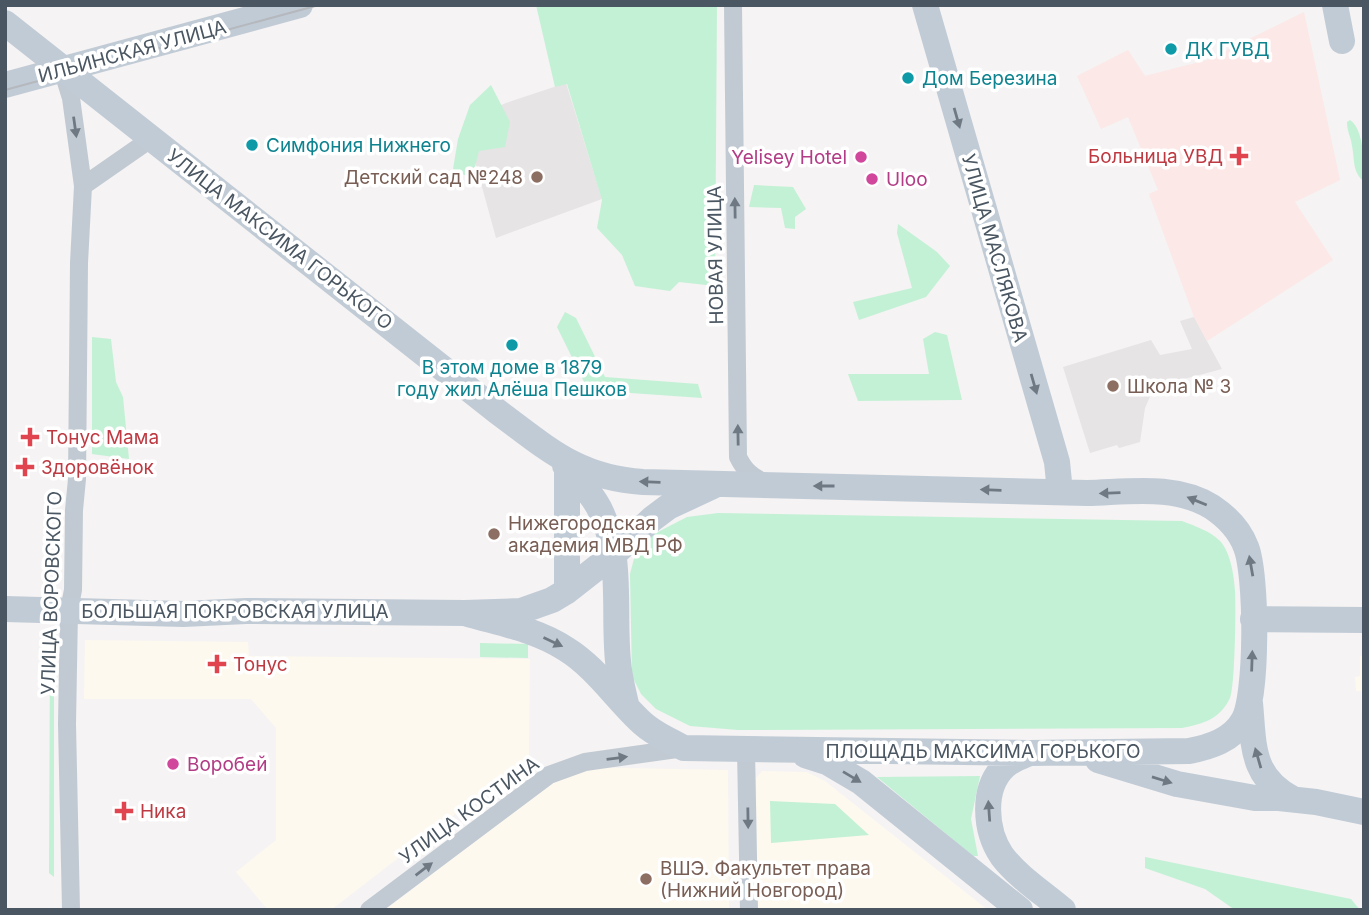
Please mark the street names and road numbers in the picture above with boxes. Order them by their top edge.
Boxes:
street label: ИЛЬИНСКАЯ УЛИЦА [36,15,229,88]
street label: УЛИЦА МАКСИМА ГОРЬКОГО [162,144,397,335]
street label: УЛИЦА МАСЛЯКОВА [957,151,1032,345]
street label: НОВАЯ УЛИЦА [703,185,728,325]
street label: УЛИЦА ВОРОВСКОГО [36,491,67,695]
street label: БОЛЬШАЯ ПОКРОВСКАЯ УЛИЦА [81,600,389,623]
street label: ПЛОЩАДЬ МАКСИМА ГОРЬКОГО [826,740,1140,763]
street label: УЛИЦА КОСТИНА [395,752,544,869]

